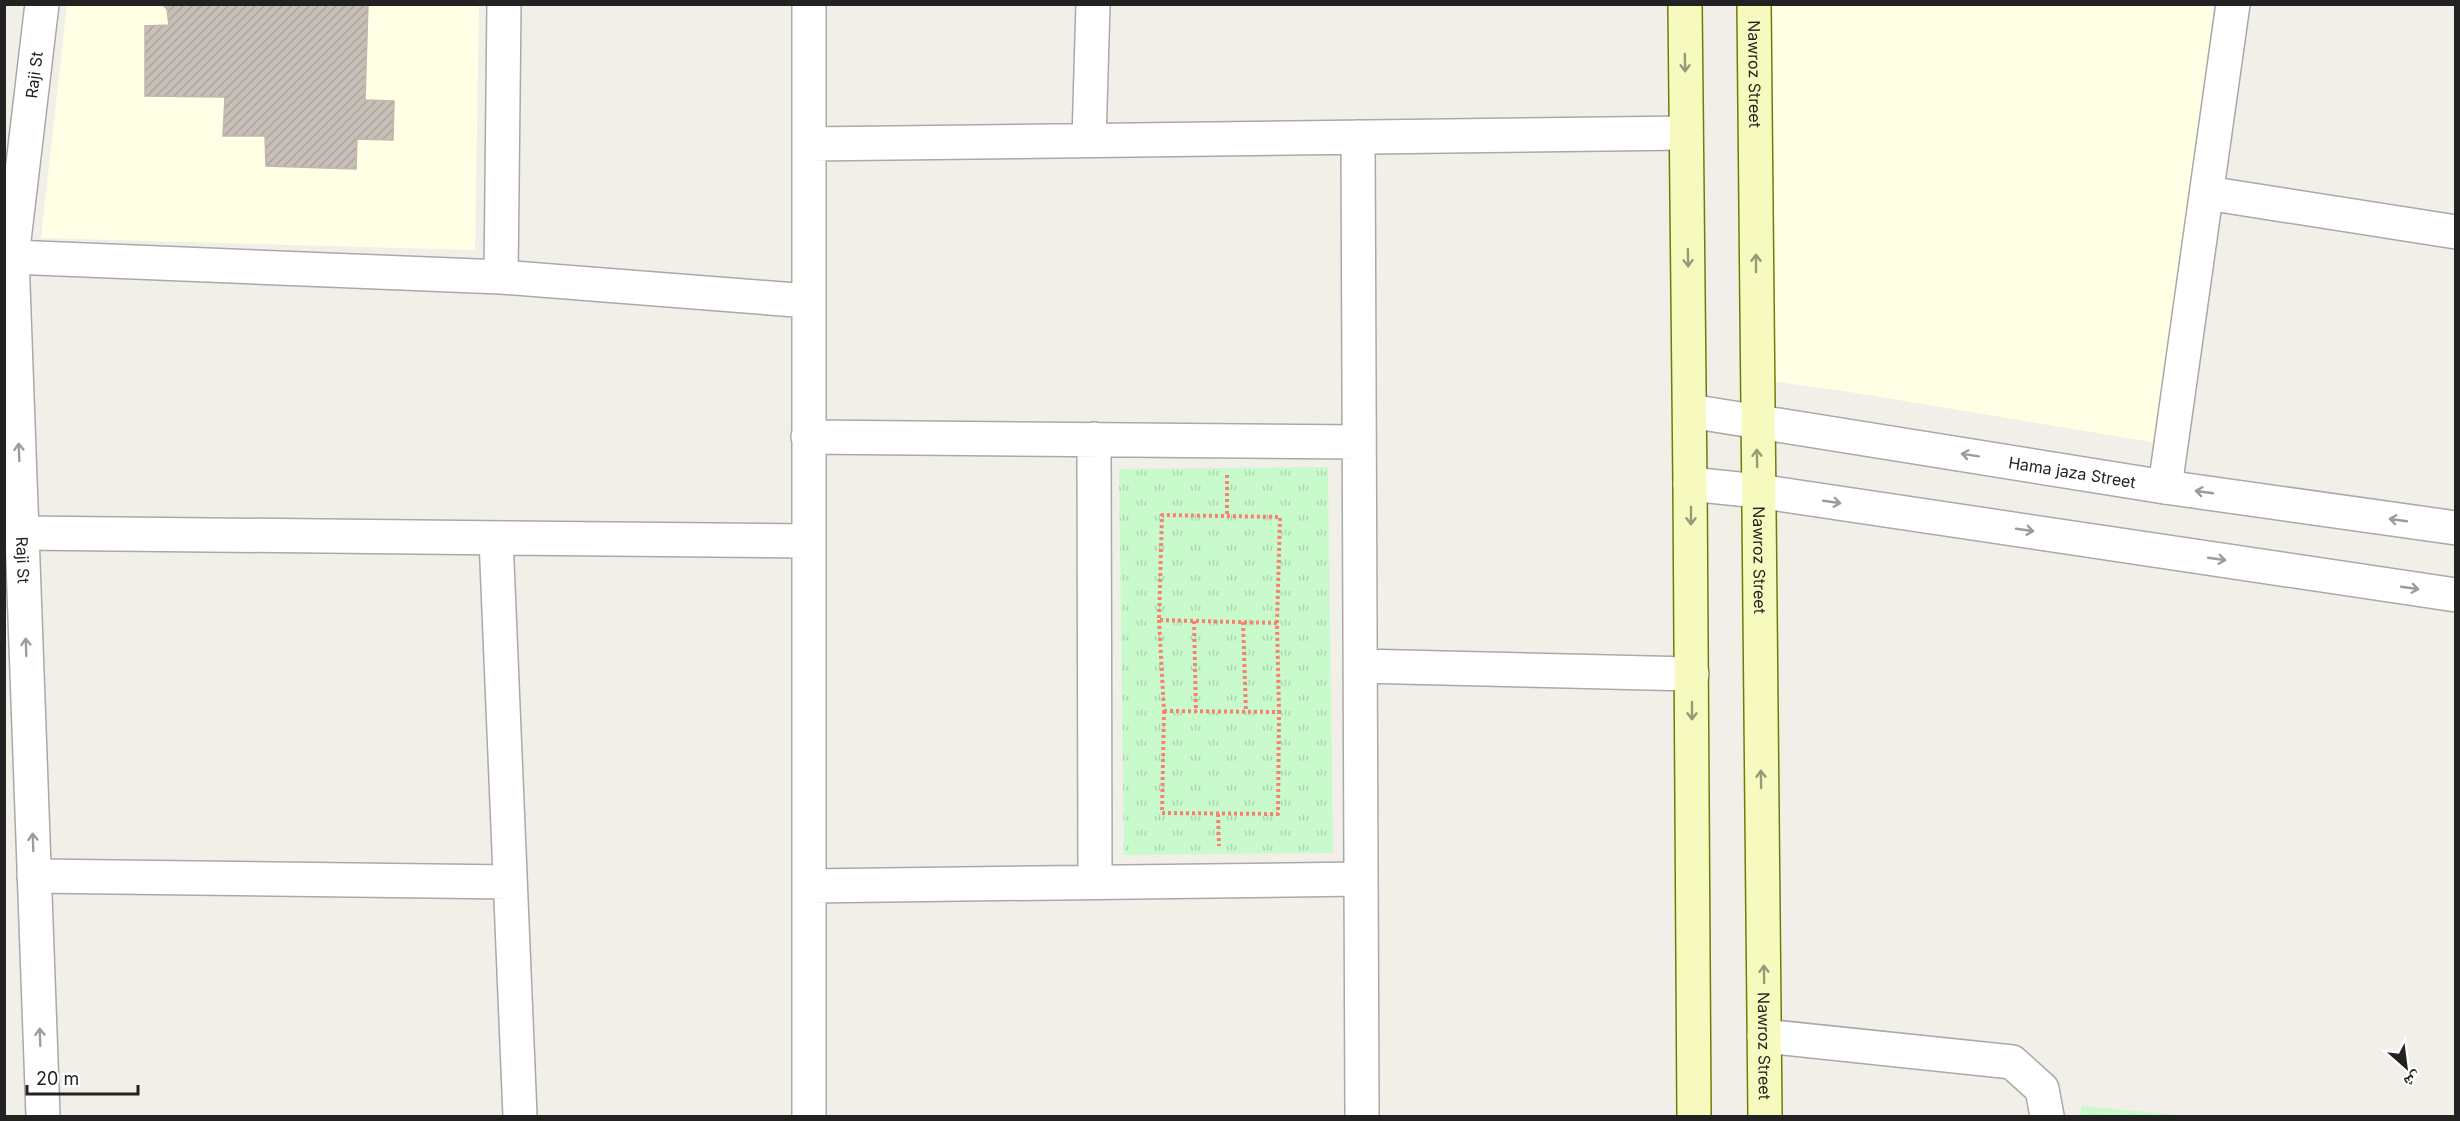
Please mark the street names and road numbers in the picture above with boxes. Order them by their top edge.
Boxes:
street label: Nawroz Street [1744,20,1765,128]
street label: Raji St [21,50,47,100]
street label: Hama jaza Street [2007,452,2137,492]
street label: Nawroz Street [1749,506,1770,614]
street label: Raji St [12,536,34,584]
street label: Nawroz Street [1754,992,1775,1100]

